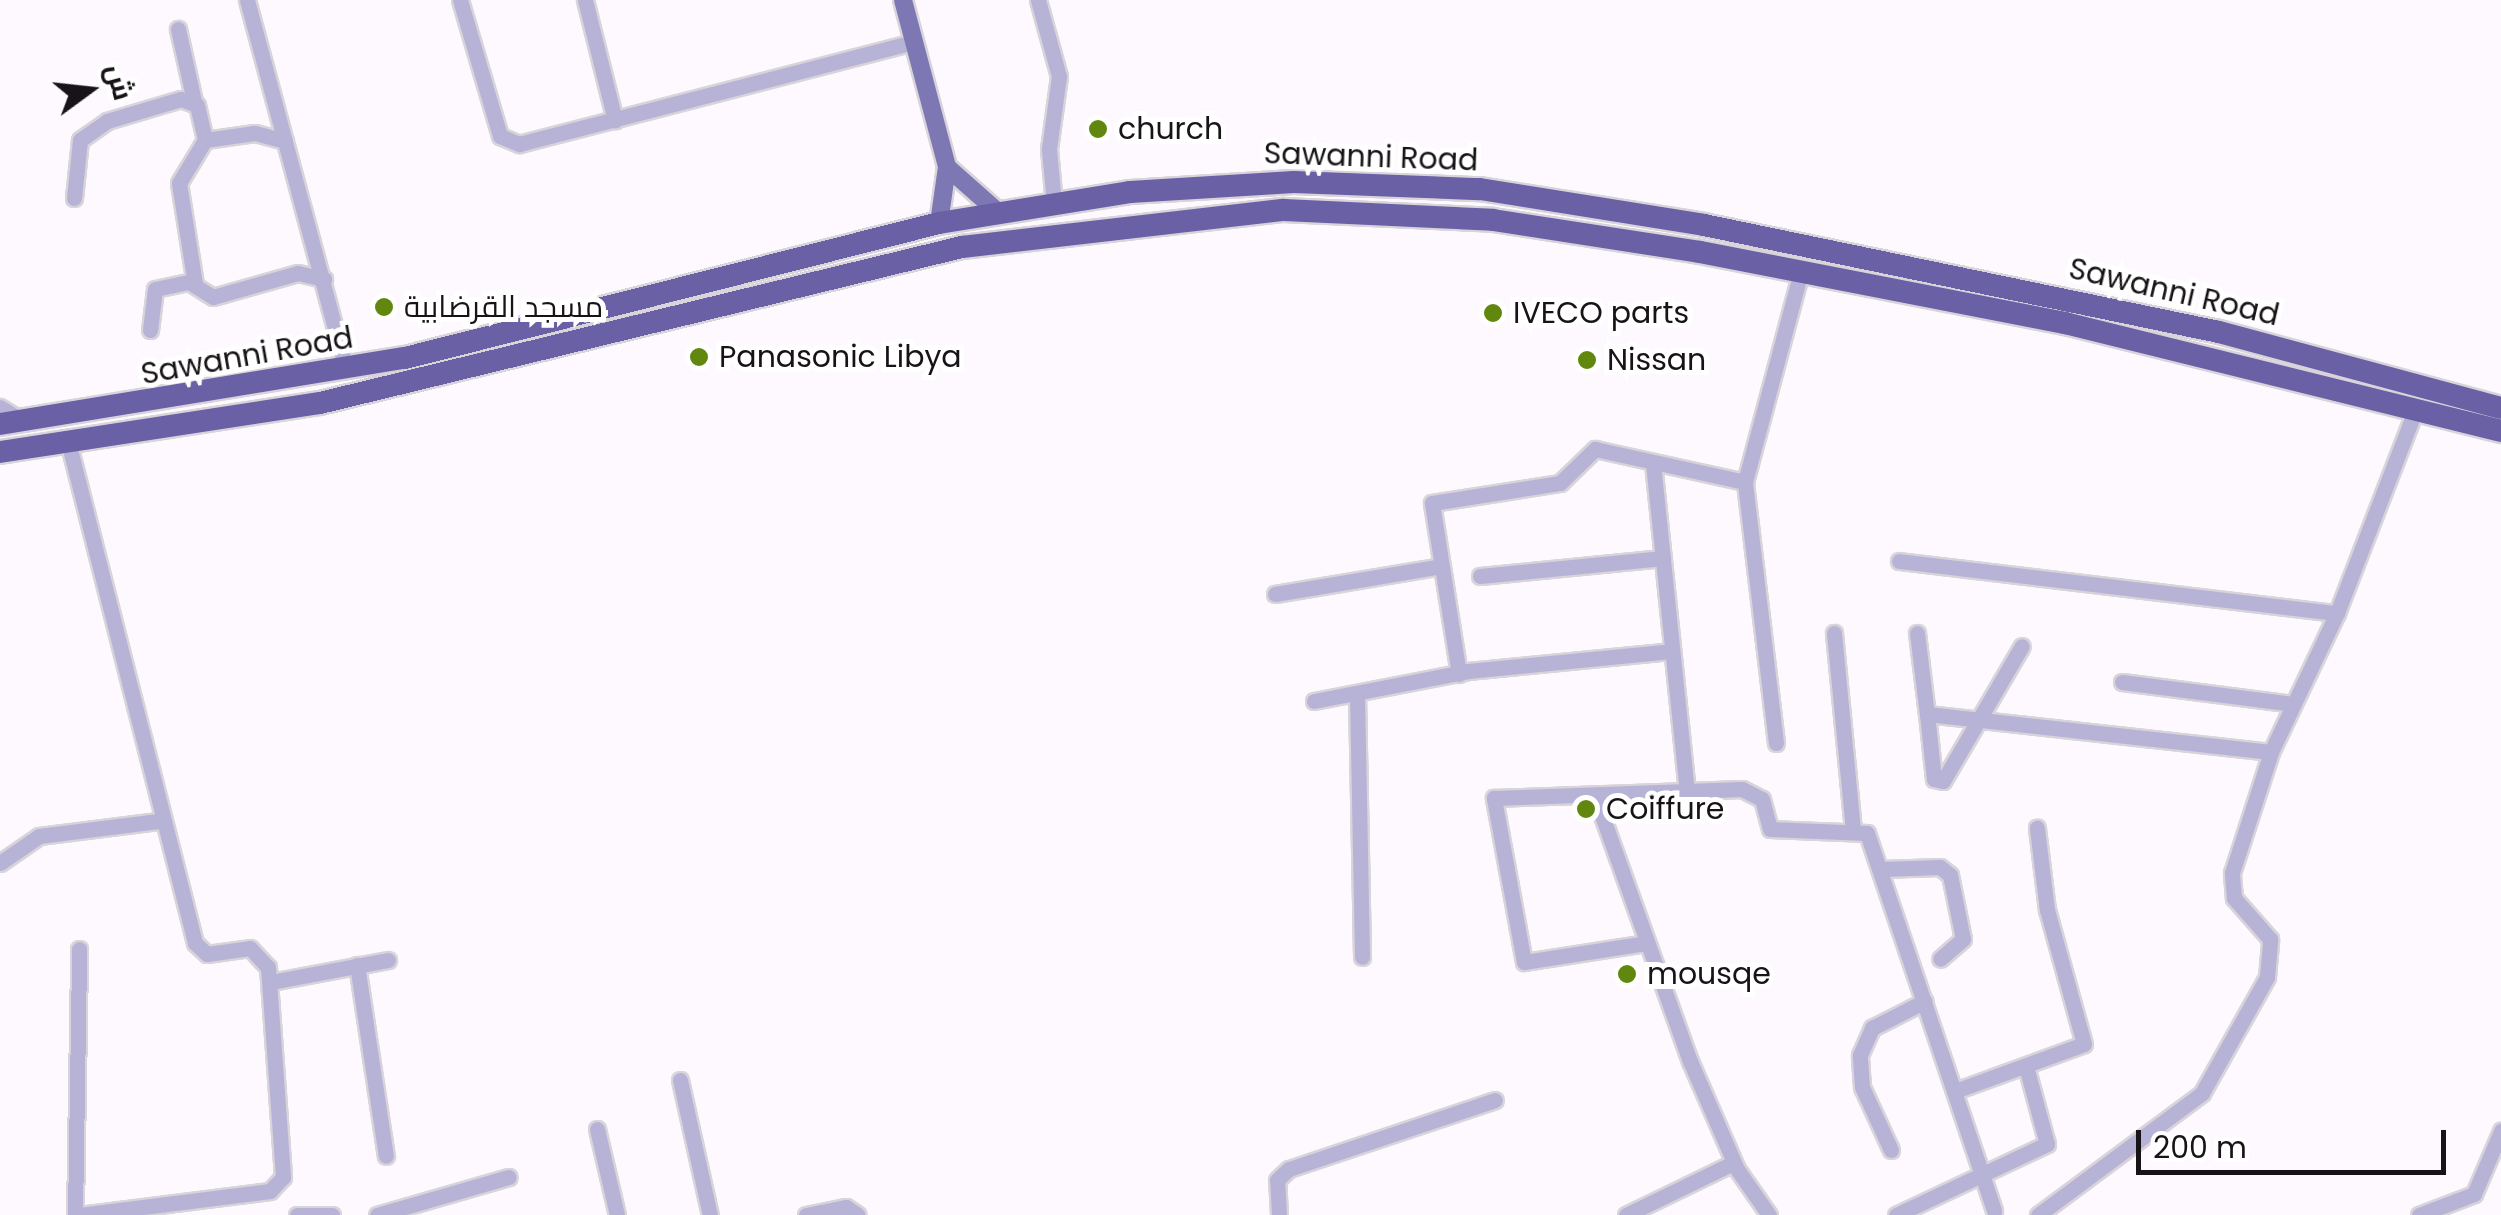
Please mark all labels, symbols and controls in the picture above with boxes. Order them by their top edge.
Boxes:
north arrow [40,40,140,140]
text: ش [96,60,143,105]
place label: church [1118,111,1223,147]
marker: church [1087,118,1109,140]
street label: Sawanni Road [1263,135,1479,179]
street label: Sawanni Road [2065,250,2283,334]
place label: مسجد القرضابية [404,289,603,325]
place label: IVECO parts [1513,295,1689,331]
marker: مسجد القرضابية [373,296,395,318]
marker: IVECO parts [1482,302,1504,324]
street label: Sawanni Road [138,320,356,392]
place label: Panasonic Libya [719,339,962,375]
place label: Nissan [1607,342,1706,378]
marker: Panasonic Libya [688,346,710,368]
marker: Nissan [1576,349,1598,371]
place label: Coiffure [1606,791,1724,827]
marker: Coiffure [1575,798,1597,820]
place label: mousqe [1647,956,1771,992]
marker: mousqe [1616,963,1638,985]
scale bar [2141,1110,2451,1172]
text: 200 m [2153,1126,2247,1169]

